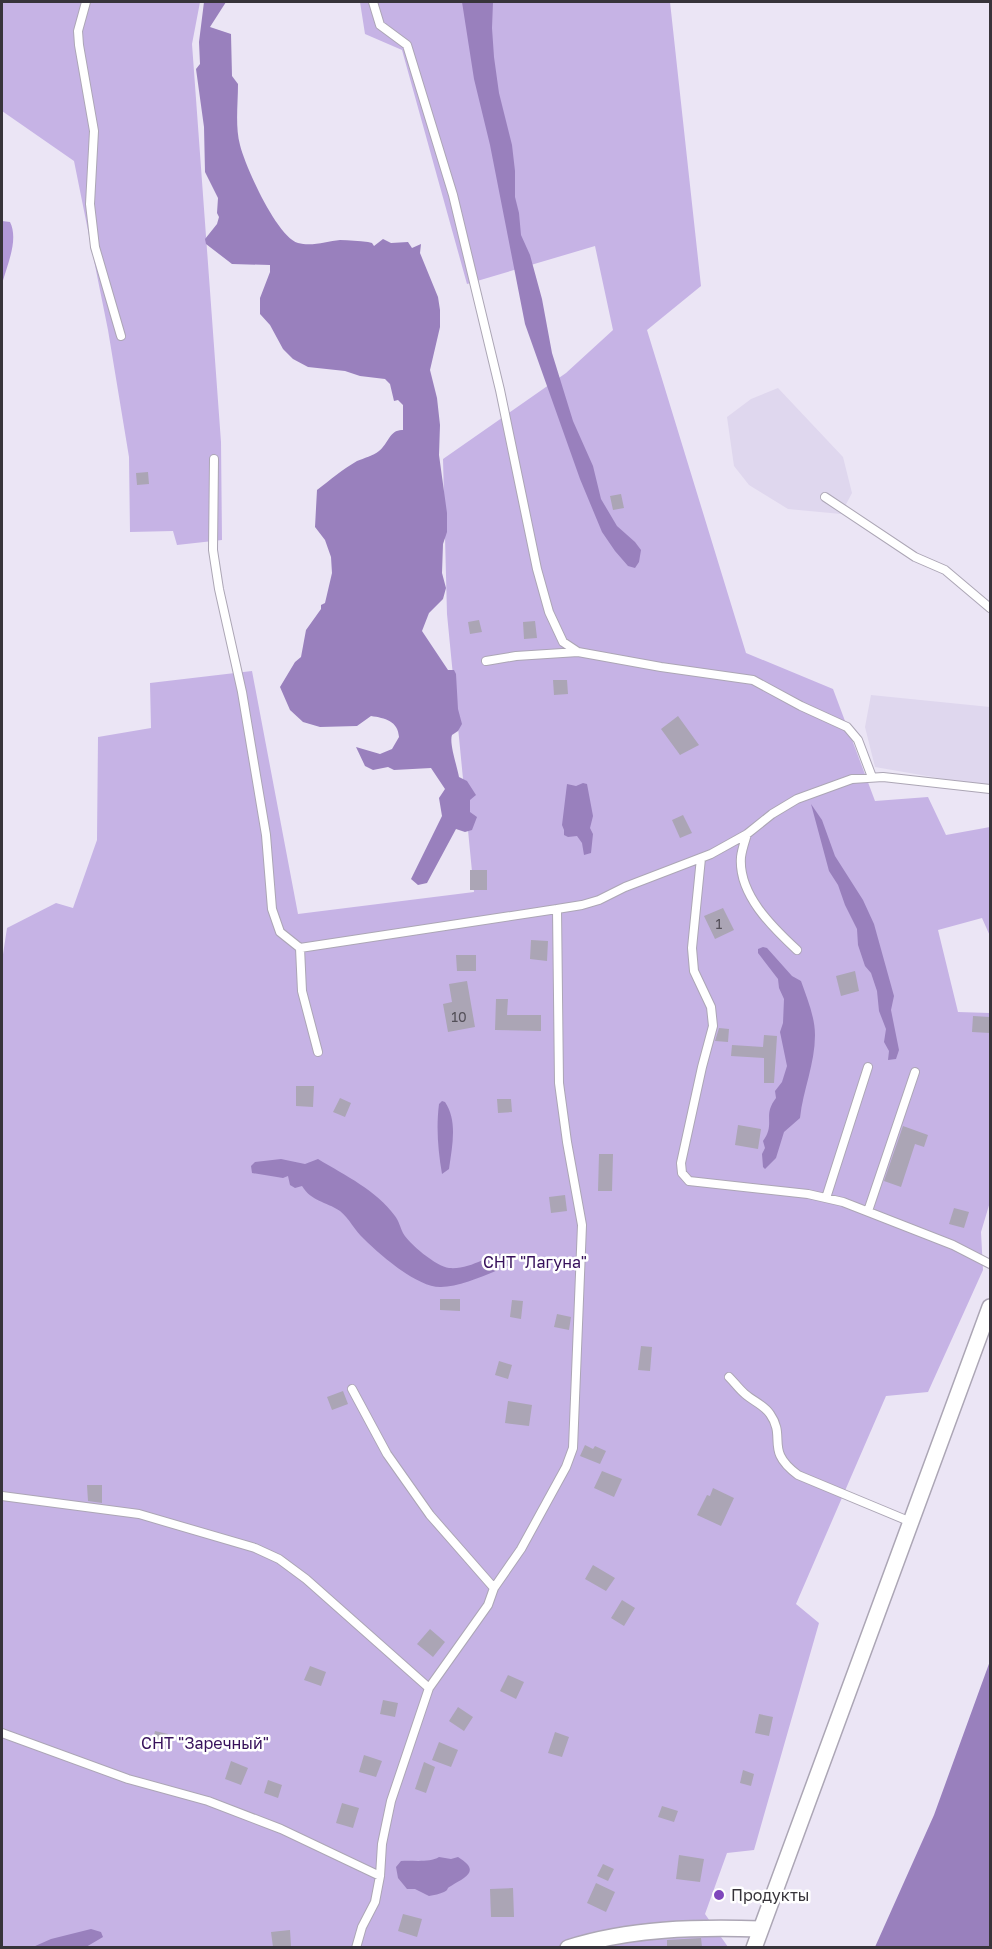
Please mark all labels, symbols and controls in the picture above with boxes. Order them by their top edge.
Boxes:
house number: 1 [716,915,723,932]
house number: 10 [451,1008,467,1025]
park label: СНТ "Лагуна" [483,1252,587,1272]
park label: СНТ "Заречный" [141,1733,269,1753]
place label: Продукты [731,1885,809,1905]
marker: Продукты [712,1888,726,1902]

